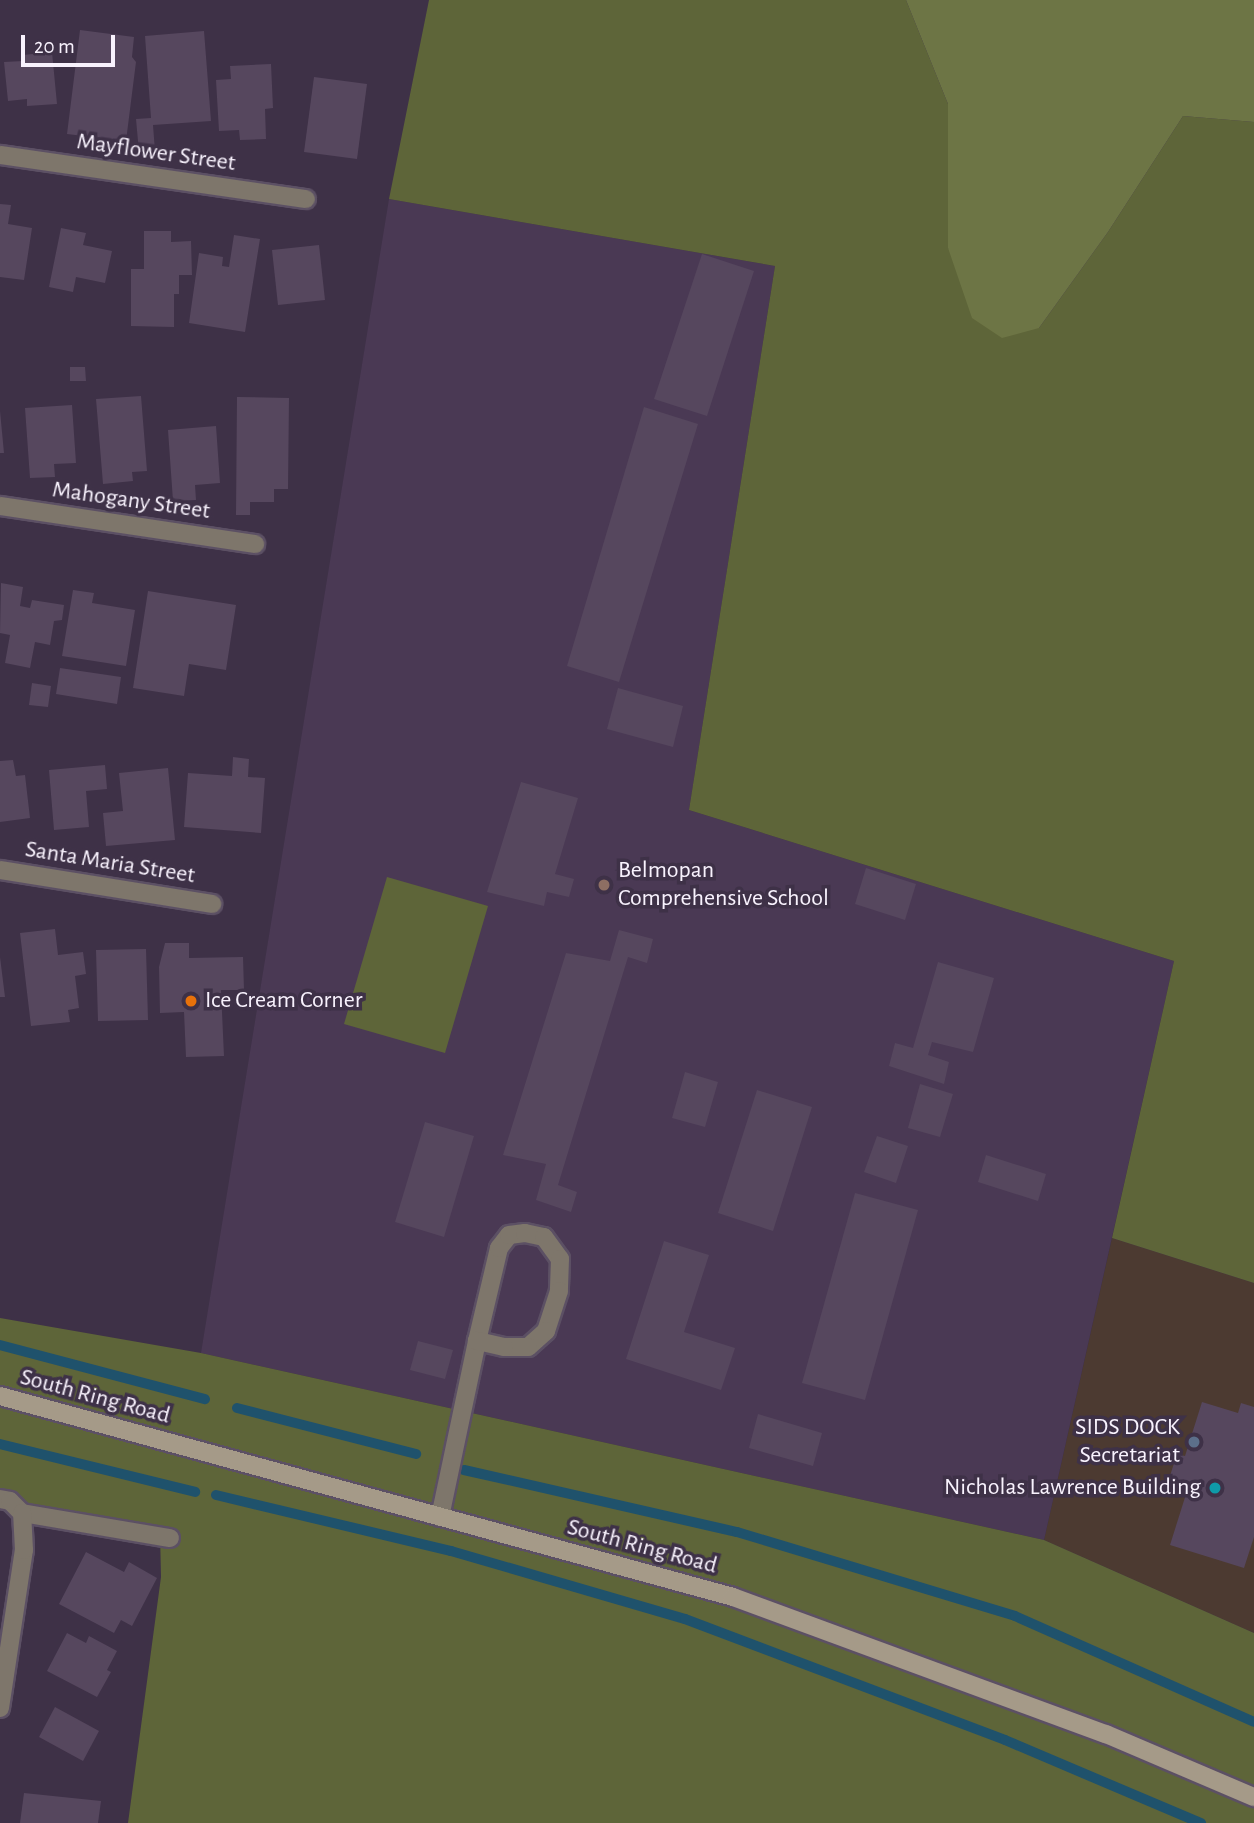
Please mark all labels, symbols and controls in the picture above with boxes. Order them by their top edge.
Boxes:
scale bar [24,21,119,65]
text: 20 m [34,36,75,57]
street label: Mayflower Street [75,128,237,178]
street label: Mahogany Street [50,476,212,526]
street label: Santa Maria Street [23,835,197,891]
place label: Belmopan Comprehensive School [618,857,829,913]
marker: Belmopan Comprehensive School [596,877,612,893]
place label: Ice Cream Corner [205,987,363,1015]
marker: Ice Cream Corner [183,993,199,1009]
street label: South Ring Road [17,1363,173,1431]
place label: SIDS DOCK Secretariat [1075,1414,1180,1470]
marker: SIDS DOCK Secretariat [1186,1434,1202,1450]
place label: Nicholas Lawrence Building [944,1474,1201,1502]
marker: Nicholas Lawrence Building [1207,1480,1223,1496]
street label: South Ring Road [564,1513,720,1581]

